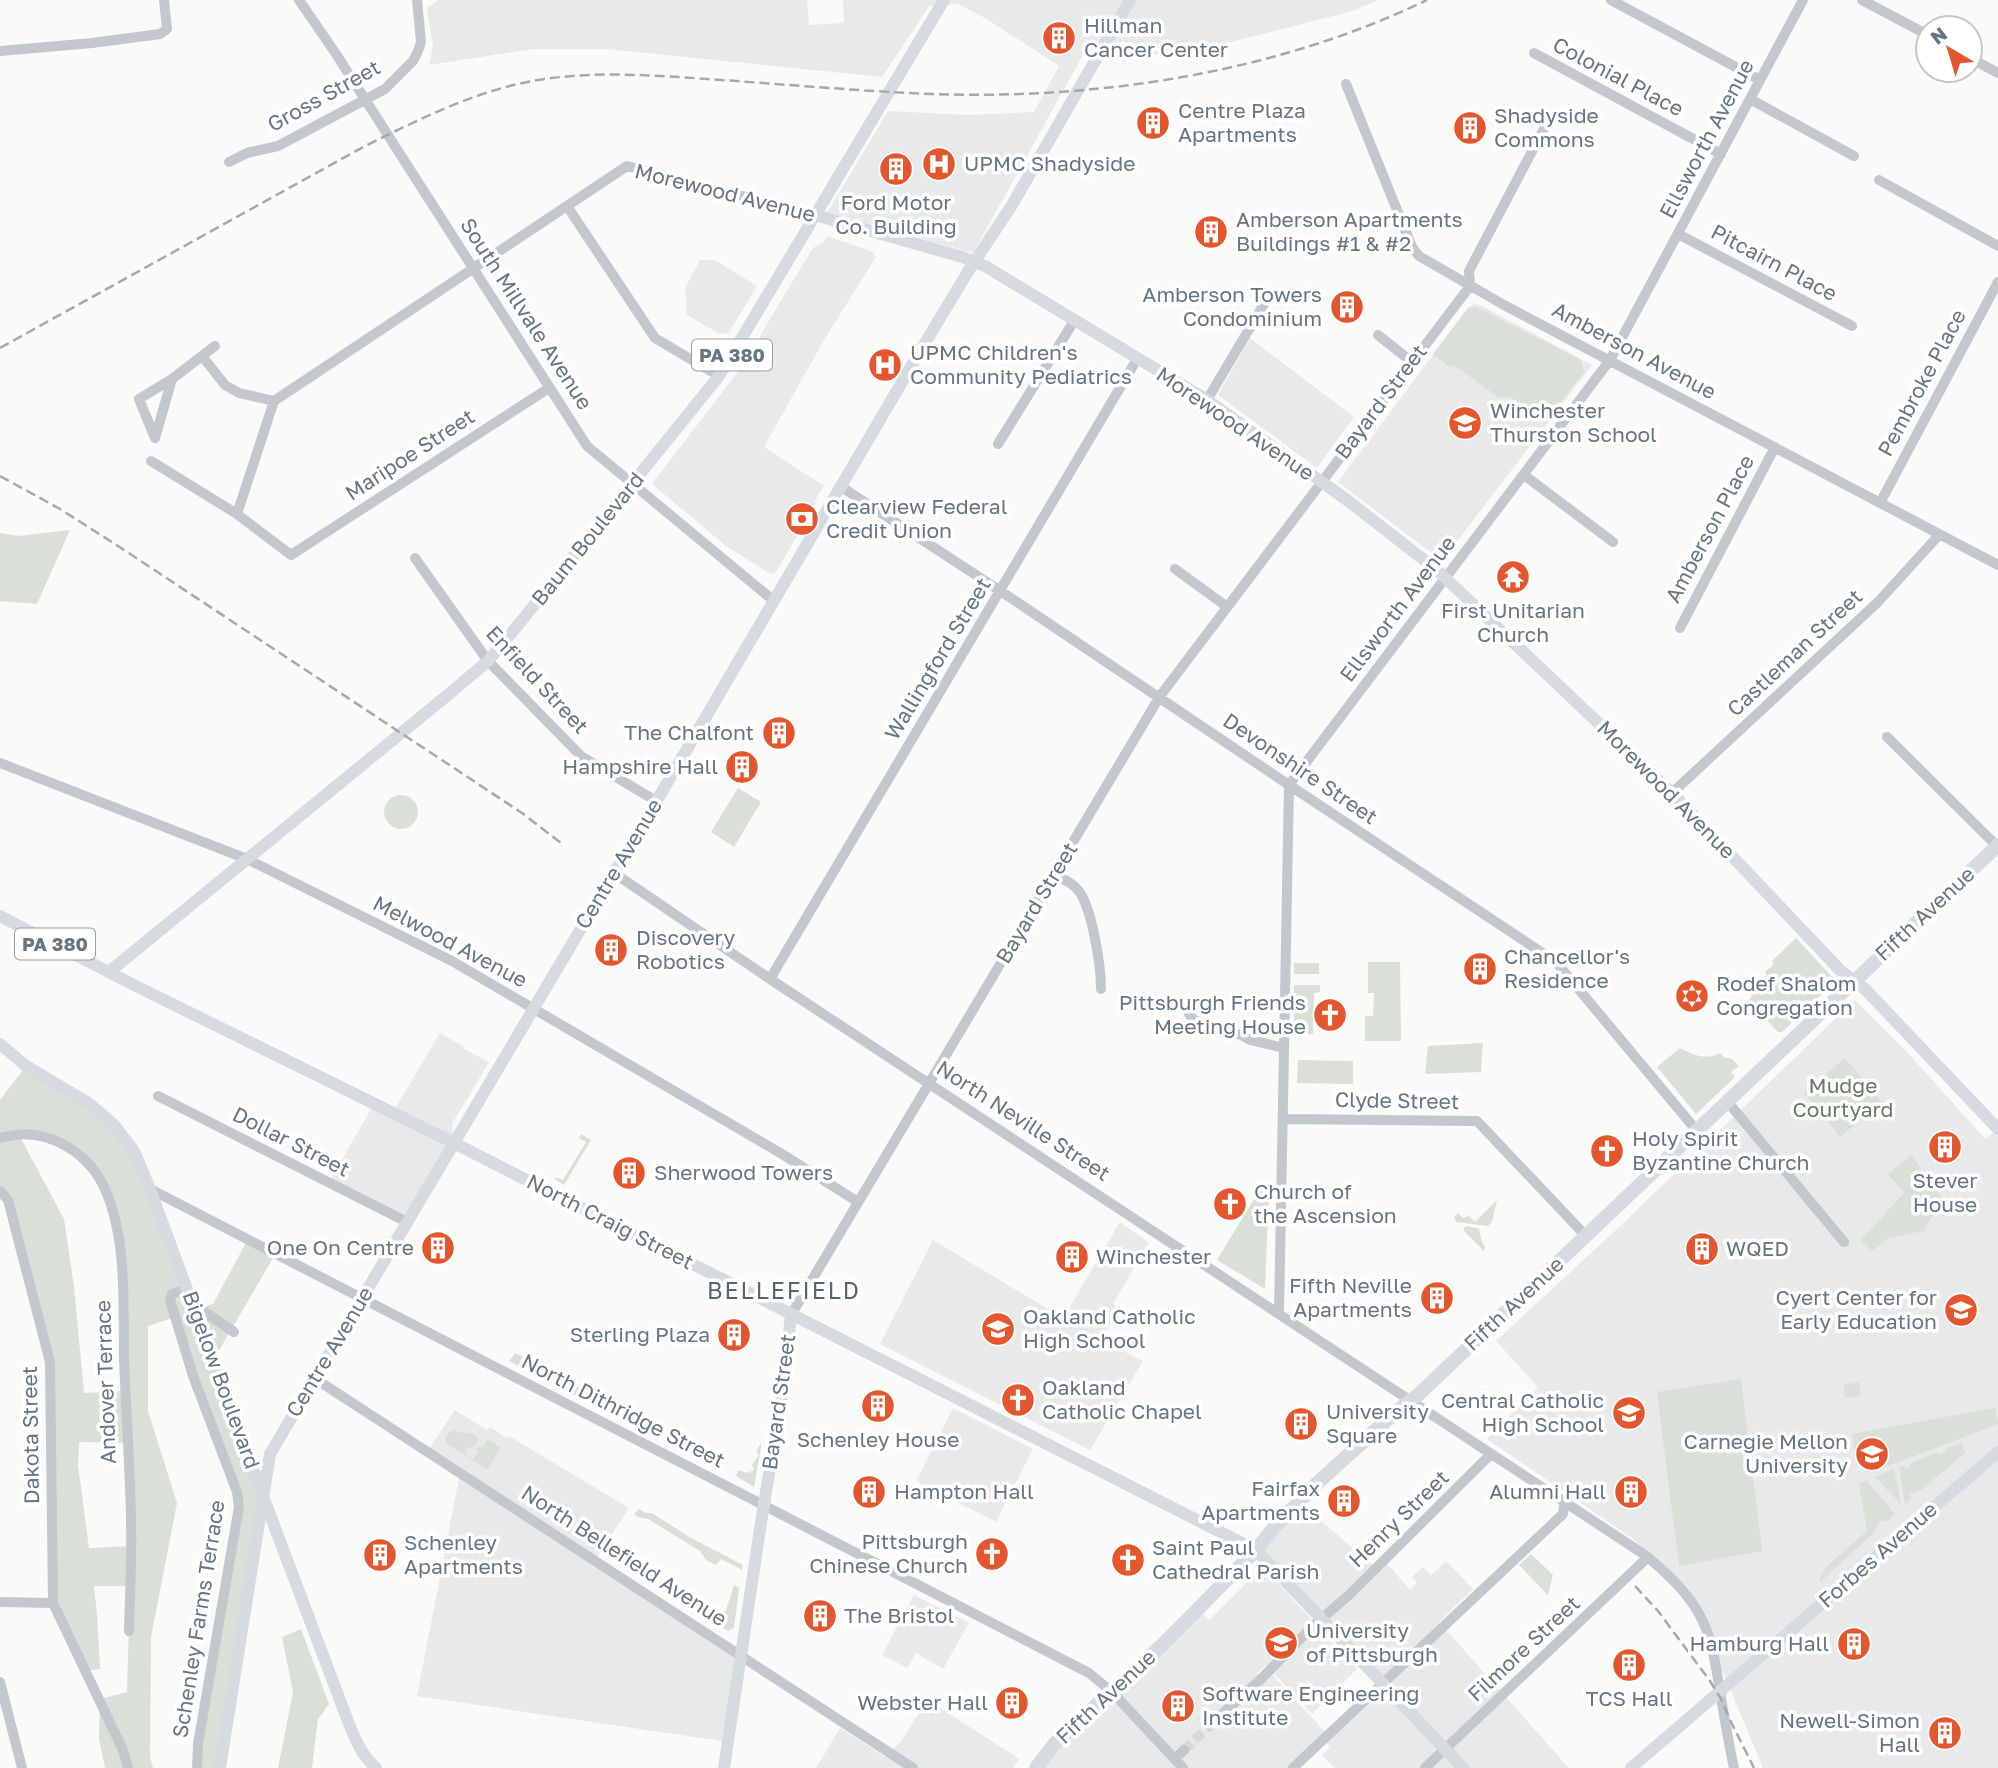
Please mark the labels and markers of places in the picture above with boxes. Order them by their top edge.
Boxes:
place label: Hillman Cancer Center [1084,12,1228,62]
building icon: Hillman Cancer Center [1040,19,1078,57]
place label: Centre Plaza Apartments [1178,97,1306,147]
place label: Shadyside Commons [1494,102,1599,152]
building icon: Centre Plaza Apartments [1134,104,1172,142]
building icon: Shadyside Commons [1451,109,1489,147]
hospital icon: UPMC Shadyside [920,145,958,183]
building icon: Ford Motor Co. Building [877,150,915,188]
place label: UPMC Shadyside [964,150,1135,176]
place label: Ford Motor Co. Building [835,189,957,239]
place label: Amberson Apartments Buildings #1 & #2 [1236,206,1463,256]
building icon: Amberson Apartments Buildings #1 & #2 [1192,213,1230,251]
place label: Amberson Towers Condominium [1142,281,1322,331]
building icon: Amberson Towers Condominium [1328,288,1366,326]
place label: UPMC Children's Community Pediatrics [910,339,1132,389]
hospital icon: UPMC Children's Community Pediatrics [866,346,904,384]
place label: Winchester Thurston School [1490,397,1657,447]
school or university icon: Winchester Thurston School [1446,404,1484,442]
place label: Clearview Federal Credit Union [826,493,1007,543]
bank icon: Clearview Federal Credit Union [783,500,821,538]
temple icon: First Unitarian Church [1494,558,1532,596]
place label: First Unitarian Church [1441,597,1585,647]
building icon: The Chalfont [760,714,798,752]
place label: The Chalfont [624,719,754,745]
building icon: Hampshire Hall [723,748,761,786]
place label: Hampshire Hall [562,753,718,779]
place label: Discovery Robotics [636,924,735,974]
building icon: Discovery Robotics [592,931,630,969]
place label: Chancellor's Residence [1504,943,1630,993]
building icon: Chancellor's Residence [1461,950,1499,988]
place label: Rodef Shalom Congregation [1716,970,1856,1020]
synagogue icon: Rodef Shalom Congregation [1673,977,1711,1015]
place label: Pittsburgh Friends Meeting House [1119,989,1306,1039]
church icon: Pittsburgh Friends Meeting House [1311,996,1349,1034]
place label: Holy Spirit Byzantine Church [1632,1125,1810,1175]
building icon: Stever House [1926,1128,1964,1166]
church icon: Holy Spirit Byzantine Church [1588,1132,1626,1170]
building icon: Sherwood Towers [610,1154,648,1192]
place label: Sherwood Towers [654,1159,833,1185]
place label: Stever House [1913,1167,1977,1217]
place label: Church of the Ascension [1254,1178,1397,1228]
church icon: Church of the Ascension [1211,1185,1249,1223]
building icon: One On Centre [419,1229,457,1267]
building icon: WQED [1683,1230,1721,1268]
place label: One On Centre [267,1234,414,1260]
place label: WQED [1726,1235,1789,1261]
building icon: Winchester [1053,1238,1091,1276]
place label: Winchester [1096,1243,1211,1269]
place label: Fifth Neville Apartments [1289,1272,1412,1322]
building icon: Fifth Neville Apartments [1418,1279,1456,1317]
place label: Cyert Center for Early Education [1776,1284,1937,1334]
school or university icon: Cyert Center for Early Education [1942,1291,1980,1329]
place label: Oakland Catholic High School [1023,1303,1196,1353]
school or university icon: Oakland Catholic High School [979,1310,1017,1348]
building icon: Sterling Plaza [715,1316,753,1354]
place label: Sterling Plaza [570,1321,710,1347]
place label: Oakland Catholic Chapel [1042,1374,1202,1424]
church icon: Oakland Catholic Chapel [999,1381,1037,1419]
building icon: Schenley House [859,1387,897,1425]
place label: Central Catholic High School [1441,1387,1604,1437]
school or university icon: Central Catholic High School [1610,1394,1648,1432]
place label: University Square [1326,1398,1429,1448]
building icon: University Square [1282,1405,1320,1443]
place label: Schenley House [797,1426,959,1452]
place label: Carnegie Mellon University [1684,1428,1848,1478]
school or university icon: Carnegie Mellon University [1853,1435,1891,1473]
building icon: Hampton Hall [850,1473,888,1511]
building icon: Alumni Hall [1612,1473,1650,1511]
place label: Fairfax Apartments [1201,1475,1320,1525]
place label: Hampton Hall [894,1478,1034,1504]
place label: Alumni Hall [1489,1478,1606,1504]
building icon: Fairfax Apartments [1325,1482,1363,1520]
place label: Pittsburgh Chinese Church [809,1528,968,1578]
place label: Schenley Apartments [404,1529,523,1579]
place label: Saint Paul Cathedral Parish [1152,1534,1319,1584]
church icon: Pittsburgh Chinese Church [973,1535,1011,1573]
building icon: Schenley Apartments [361,1536,399,1574]
church icon: Saint Paul Cathedral Parish [1109,1541,1147,1579]
building icon: The Bristol [801,1597,839,1635]
place label: The Bristol [844,1602,954,1628]
place label: University of Pittsburgh [1306,1617,1438,1667]
school or university icon: University of Pittsburgh [1262,1624,1300,1662]
building icon: Hamburg Hall [1835,1625,1873,1663]
place label: Hamburg Hall [1690,1630,1829,1656]
building icon: TCS Hall [1610,1646,1648,1684]
place label: Software Engineering Institute [1202,1680,1419,1730]
building icon: Webster Hall [993,1684,1031,1722]
place label: TCS Hall [1586,1685,1672,1711]
building icon: Software Engineering Institute [1159,1687,1197,1725]
place label: Webster Hall [857,1689,988,1715]
place label: Newell-Simon Hall [1779,1707,1920,1757]
building icon: Newell-Simon Hall [1926,1714,1964,1752]

